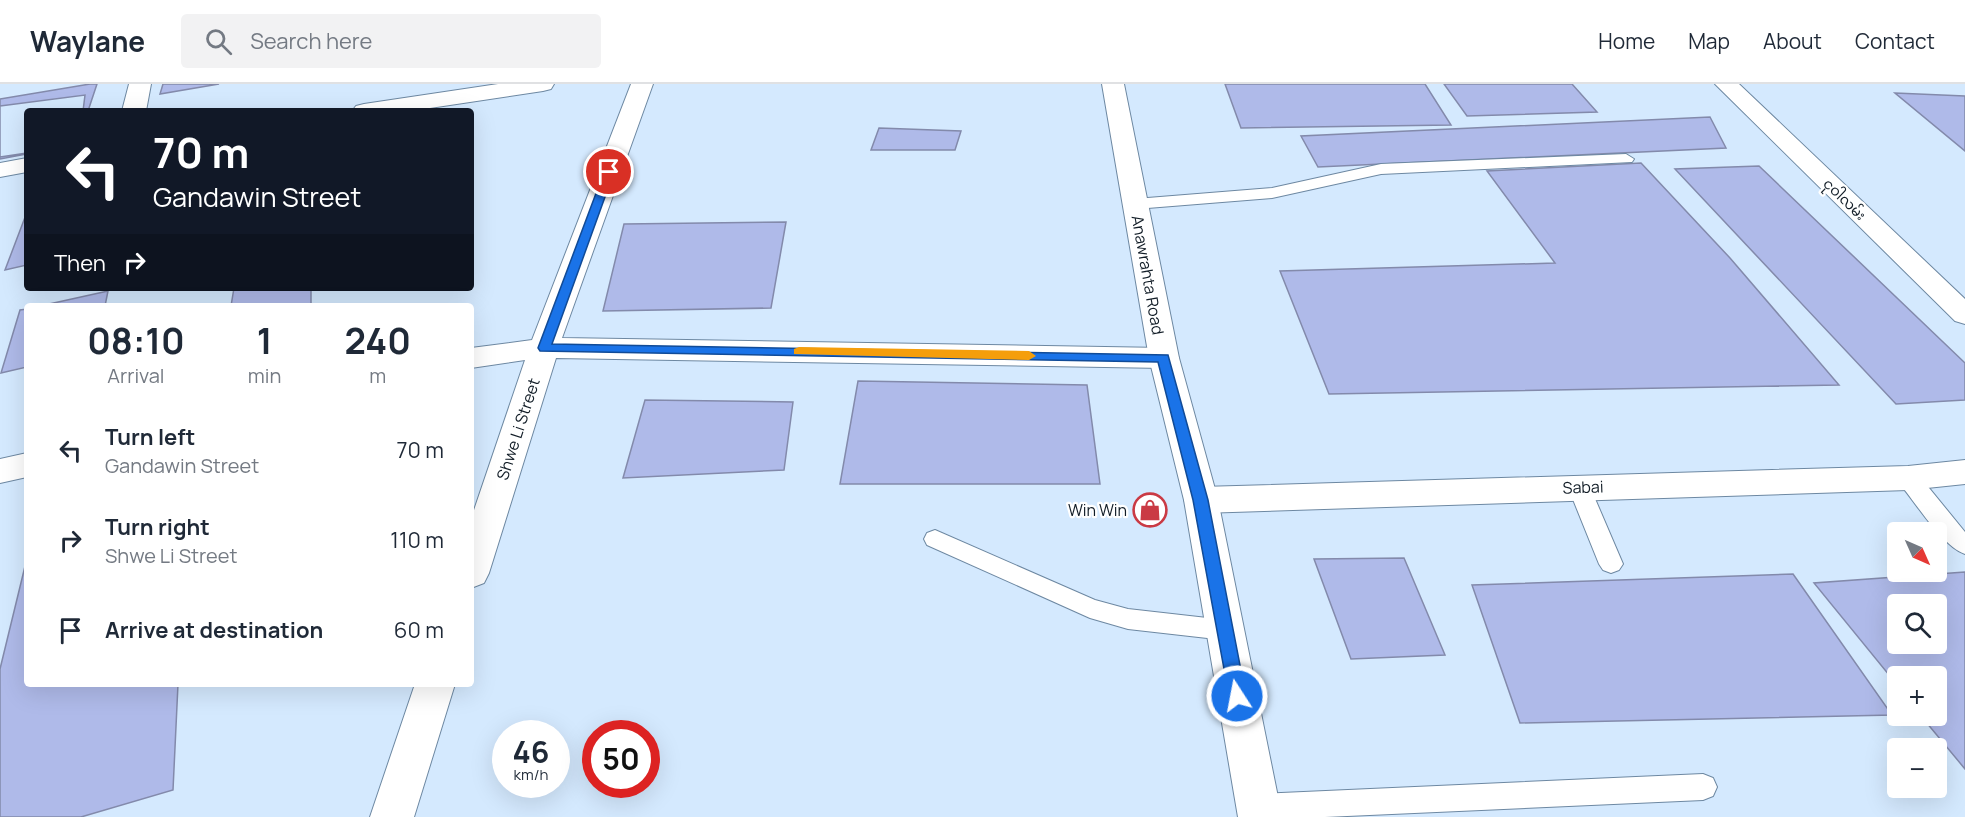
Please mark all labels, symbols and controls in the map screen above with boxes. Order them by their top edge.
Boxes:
search box [181,14,601,68]
text: Waylane [30,22,145,60]
icon: search [202,25,235,58]
text: Search here [250,26,372,56]
text: Home [1598,27,1655,55]
text: Map [1688,27,1730,55]
text: About [1763,27,1822,55]
text: Contact [1855,27,1935,55]
text: 70 m [153,123,249,181]
icon: left [54,132,132,210]
pin [583,146,634,197]
icon: arrive [592,155,625,188]
street label: ငုဝါလမ်း [1817,174,1870,226]
text: Gandawin Street [153,178,361,215]
street label: Anawrahta Road [1127,214,1169,336]
icon: right [118,246,151,279]
text: Then [54,248,106,278]
text: 08:10 [87,316,185,365]
text: 1 [257,316,272,365]
text: 240 [345,316,411,365]
text: Arrival [107,362,164,389]
text: min [248,362,281,389]
text: m [369,362,386,389]
street label: Shwe Li Street [491,375,545,483]
text: Turn left [105,422,195,452]
icon: left [54,434,87,467]
text: 70 m [396,435,444,465]
text: Gandawin Street [105,452,259,479]
street label: Sabai [1562,475,1604,499]
shop icon: Win Win [1132,492,1168,528]
place label: Win Win [1068,499,1127,521]
text: Turn right [105,512,210,542]
north arrow [1887,522,1947,582]
map controls [1887,522,1947,798]
icon: right [54,524,87,557]
text: 110 m [390,525,444,555]
text: Shwe Li Street [105,542,237,569]
button: search [1887,594,1947,654]
icon: arrive [54,614,87,647]
text: Arrive at destination [105,615,323,645]
text: 60 m [394,615,444,645]
position arrow [1205,664,1269,728]
button: + [1887,666,1947,726]
speed limit sign: 50 [582,720,660,798]
text: 46 [513,731,549,772]
button: − [1887,738,1947,798]
text: km/h [514,764,548,785]

